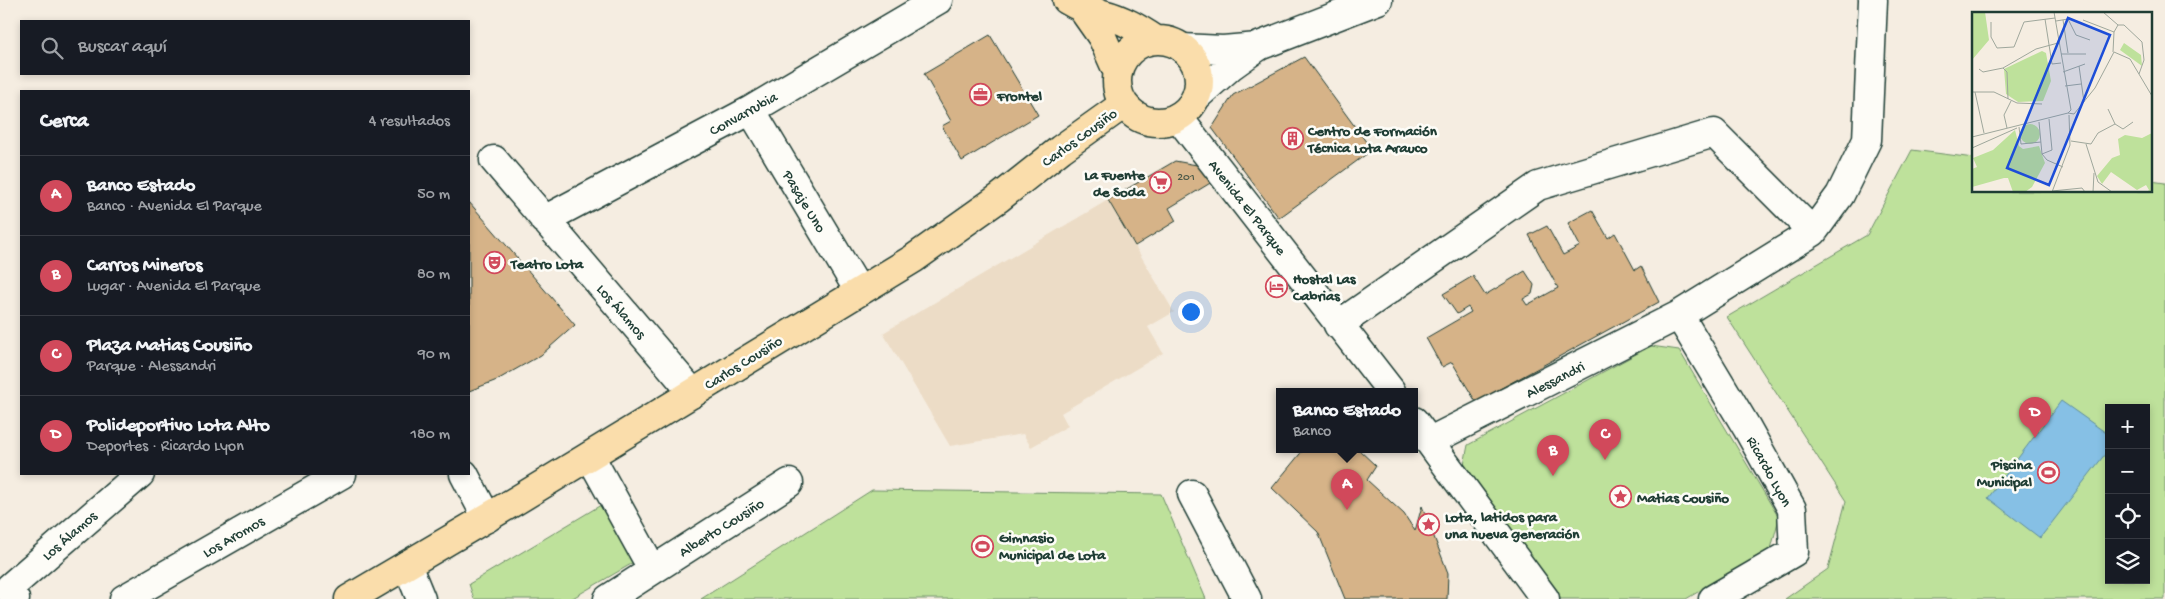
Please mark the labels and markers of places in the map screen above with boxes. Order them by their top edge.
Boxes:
office icon: Frontel [969,83,993,107]
place label: Frontel [996,88,1043,106]
place label: Centro de Formación Técnica Lota Arauco [1307,123,1438,158]
building icon: Centro de Formación Técnica Lota Arauco [1280,127,1304,151]
place label: La Fuente de Soda [1084,167,1146,202]
supermarket icon: La Fuente de Soda [1149,171,1173,195]
theatre icon: Teatro Lota [483,251,507,275]
place label: Teatro Lota [510,256,584,274]
place label: Hostal Las Cabrias [1292,271,1357,306]
hotel icon: Hostal Las Cabrias [1265,275,1289,299]
pin: D [2019,397,2051,438]
pin: C [1589,419,1621,460]
pin: B [1537,435,1569,476]
place label: Piscina Municipal [1977,457,2033,492]
sports icon: Piscina Municipal [2036,461,2060,485]
pin: A [1331,469,1363,510]
place icon: Matias Cousiño [1609,485,1633,509]
place label: Matias Cousiño [1637,490,1729,508]
place label: Lota, latidos para una nueva generación [1445,509,1580,544]
place icon: Lota, latidos para una nueva generación [1417,513,1441,537]
place label: Gimnasio Municipal de Lota [999,530,1106,565]
sports icon: Gimnasio Municipal de Lota [971,534,995,558]

